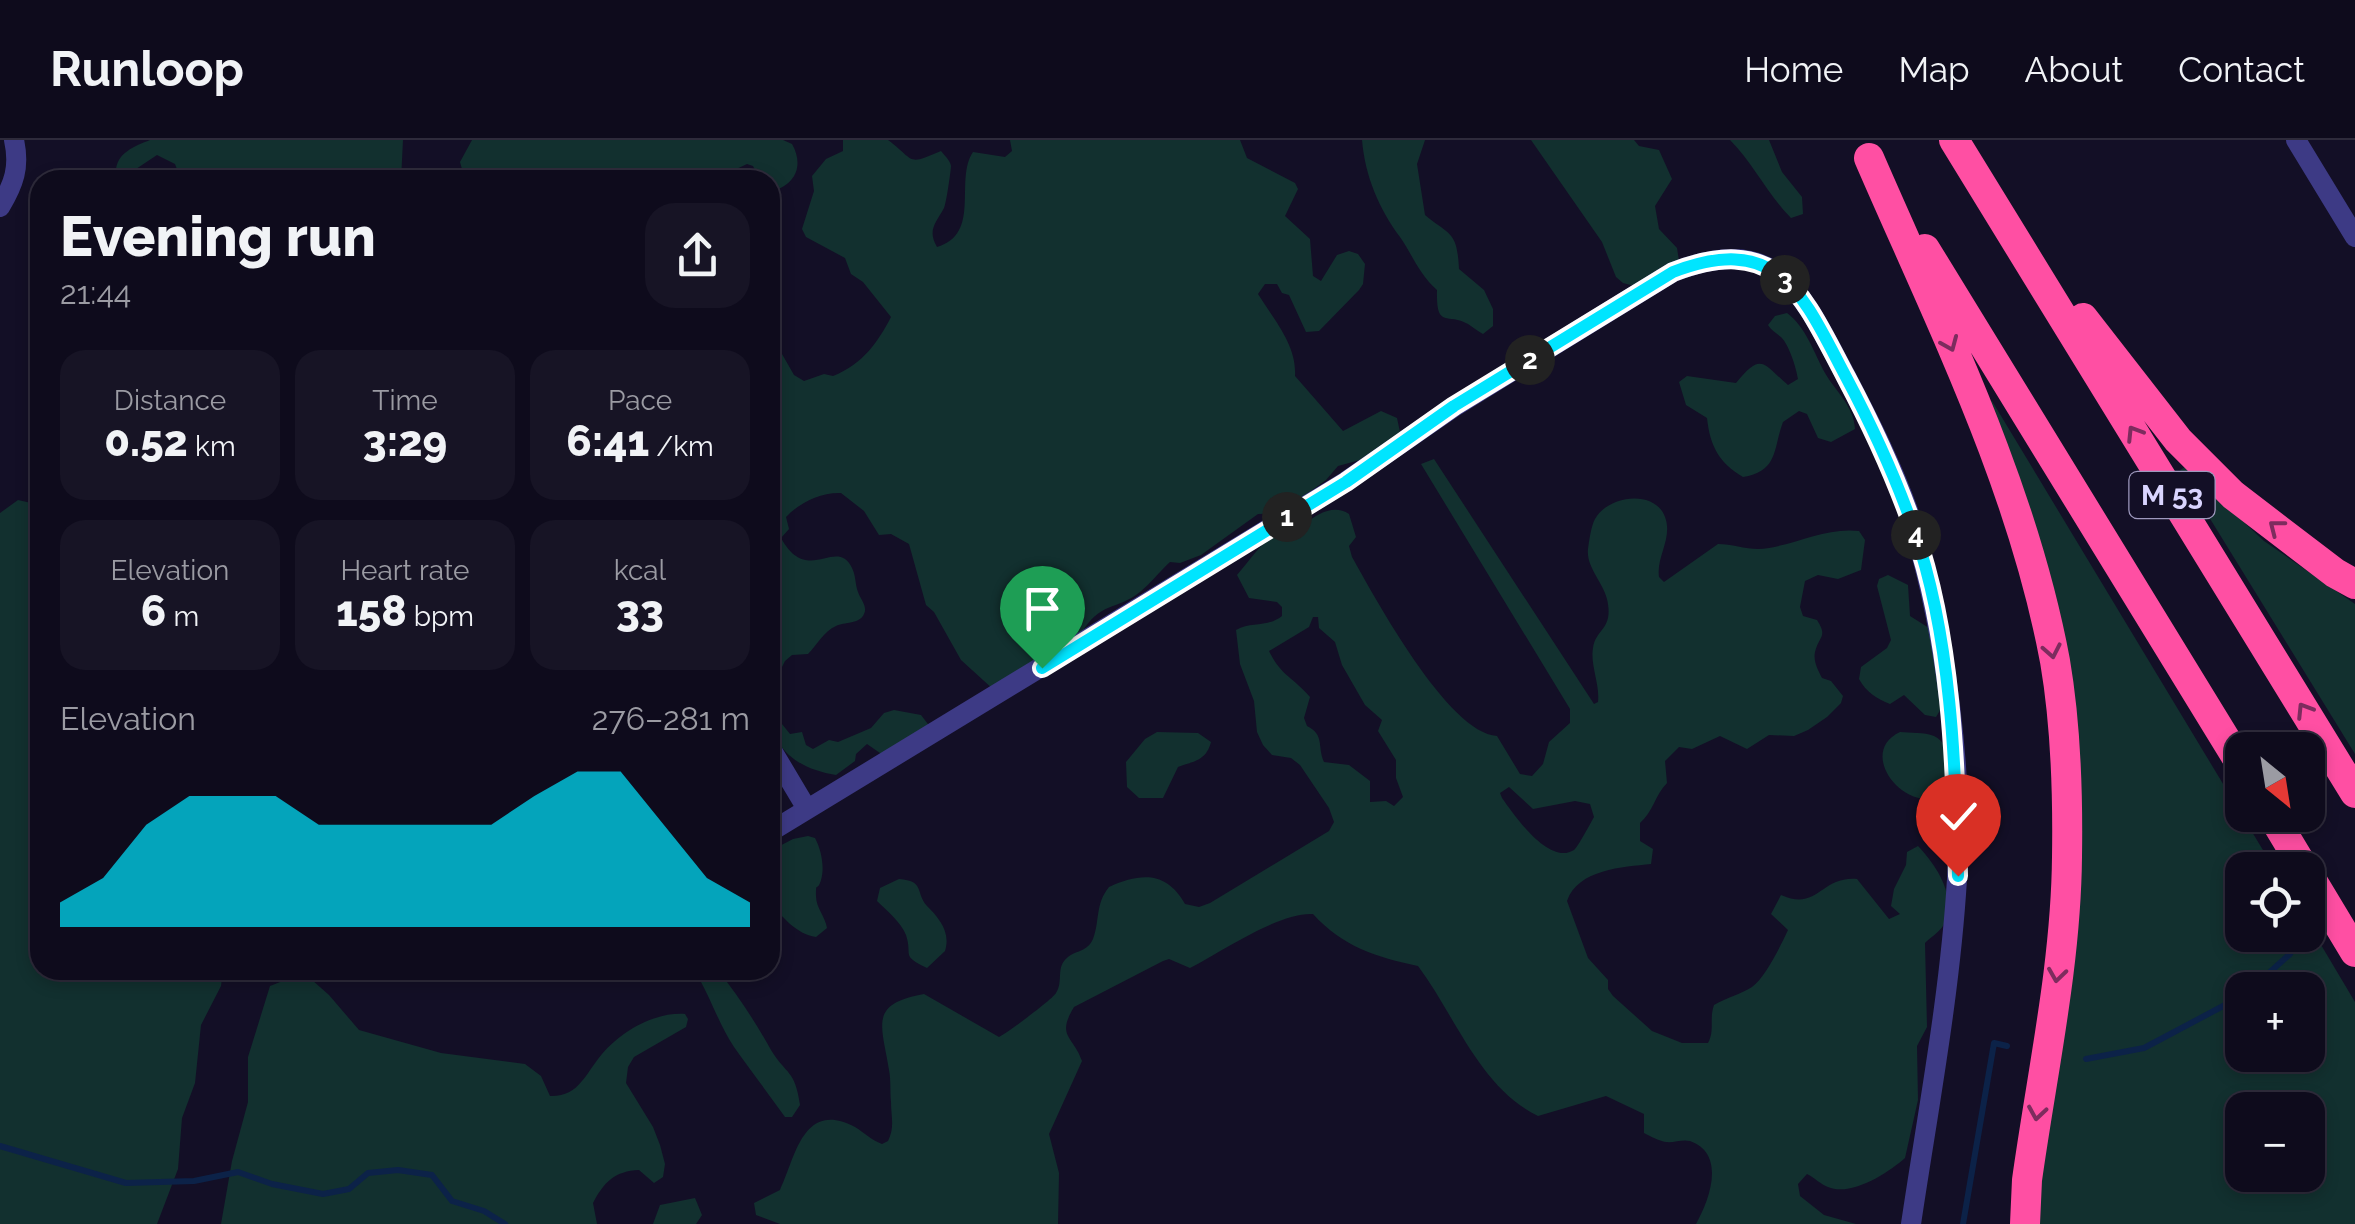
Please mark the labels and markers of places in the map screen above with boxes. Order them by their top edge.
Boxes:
pin: 3 [1760,255,1810,305]
pin: 2 [1505,335,1555,385]
pin: 1 [1262,492,1312,542]
pin: 4 [1891,510,1941,560]
pin [1000,566,1085,669]
pin [1916,774,2001,877]

